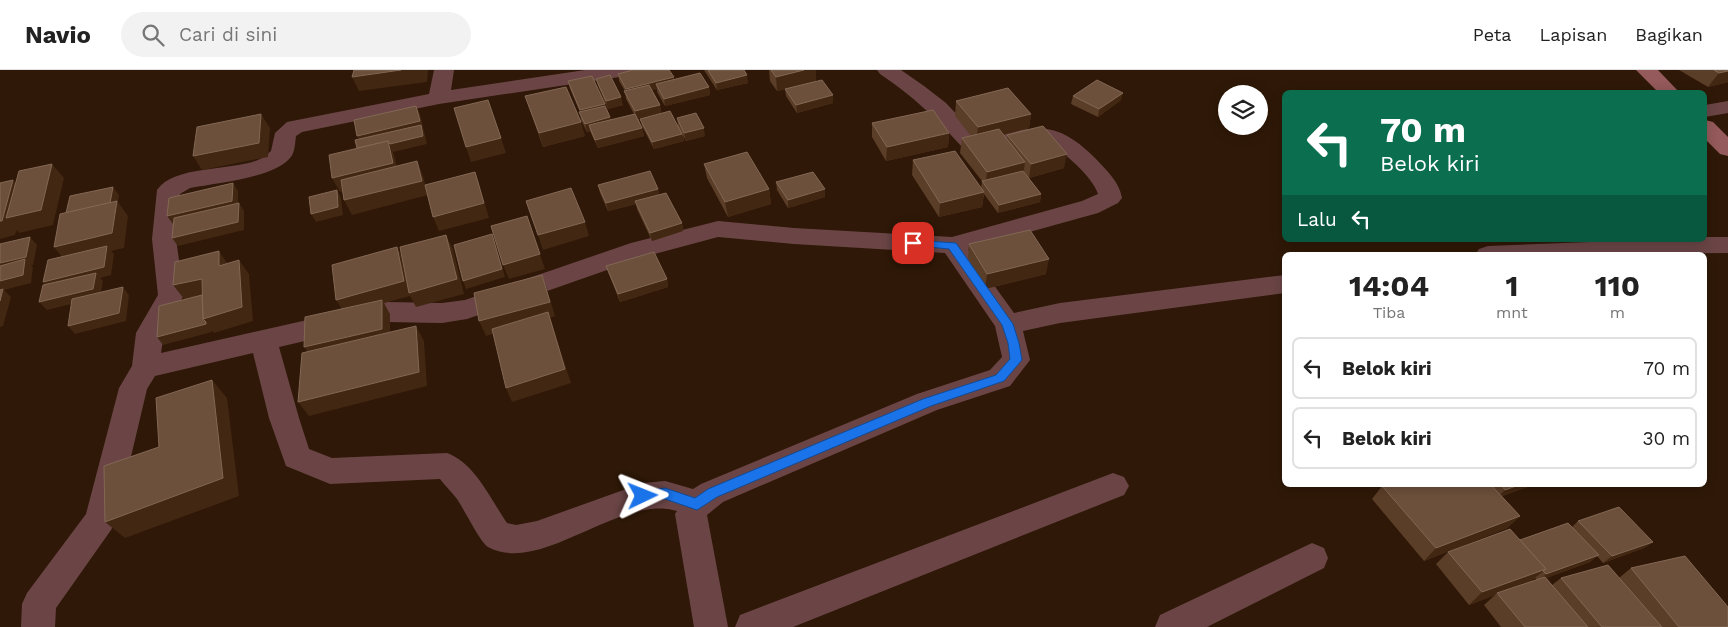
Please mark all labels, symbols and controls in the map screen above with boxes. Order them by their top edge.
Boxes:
search box [121,12,471,57]
text: Navio [25,21,91,49]
icon: search [139,21,167,49]
text: Cari di sini [179,23,277,46]
text: Peta [1473,24,1511,45]
text: Lapisan [1539,24,1607,45]
text: Bagikan [1635,24,1703,45]
map controls [1218,85,1268,135]
button: layers [1218,85,1268,135]
text: 70 m [1380,109,1466,151]
icon: left [1297,110,1362,175]
text: Belok kiri [1380,151,1480,176]
icon: left [1347,205,1375,233]
text: Lalu [1297,208,1337,231]
pin [892,222,934,264]
icon: arrive [899,229,927,257]
text: 14:04 [1349,268,1429,303]
text: 1 [1505,268,1518,303]
text: 110 [1595,268,1640,303]
text: Tiba [1373,303,1405,322]
text: mnt [1496,303,1528,322]
text: m [1610,303,1625,322]
icon: left [1299,354,1327,382]
text: Belok kiri [1342,357,1432,380]
text: 70 m [1643,357,1690,380]
icon: left [1299,424,1327,452]
text: Belok kiri [1342,427,1432,450]
text: 30 m [1643,427,1690,450]
position arrow [616,469,668,521]

